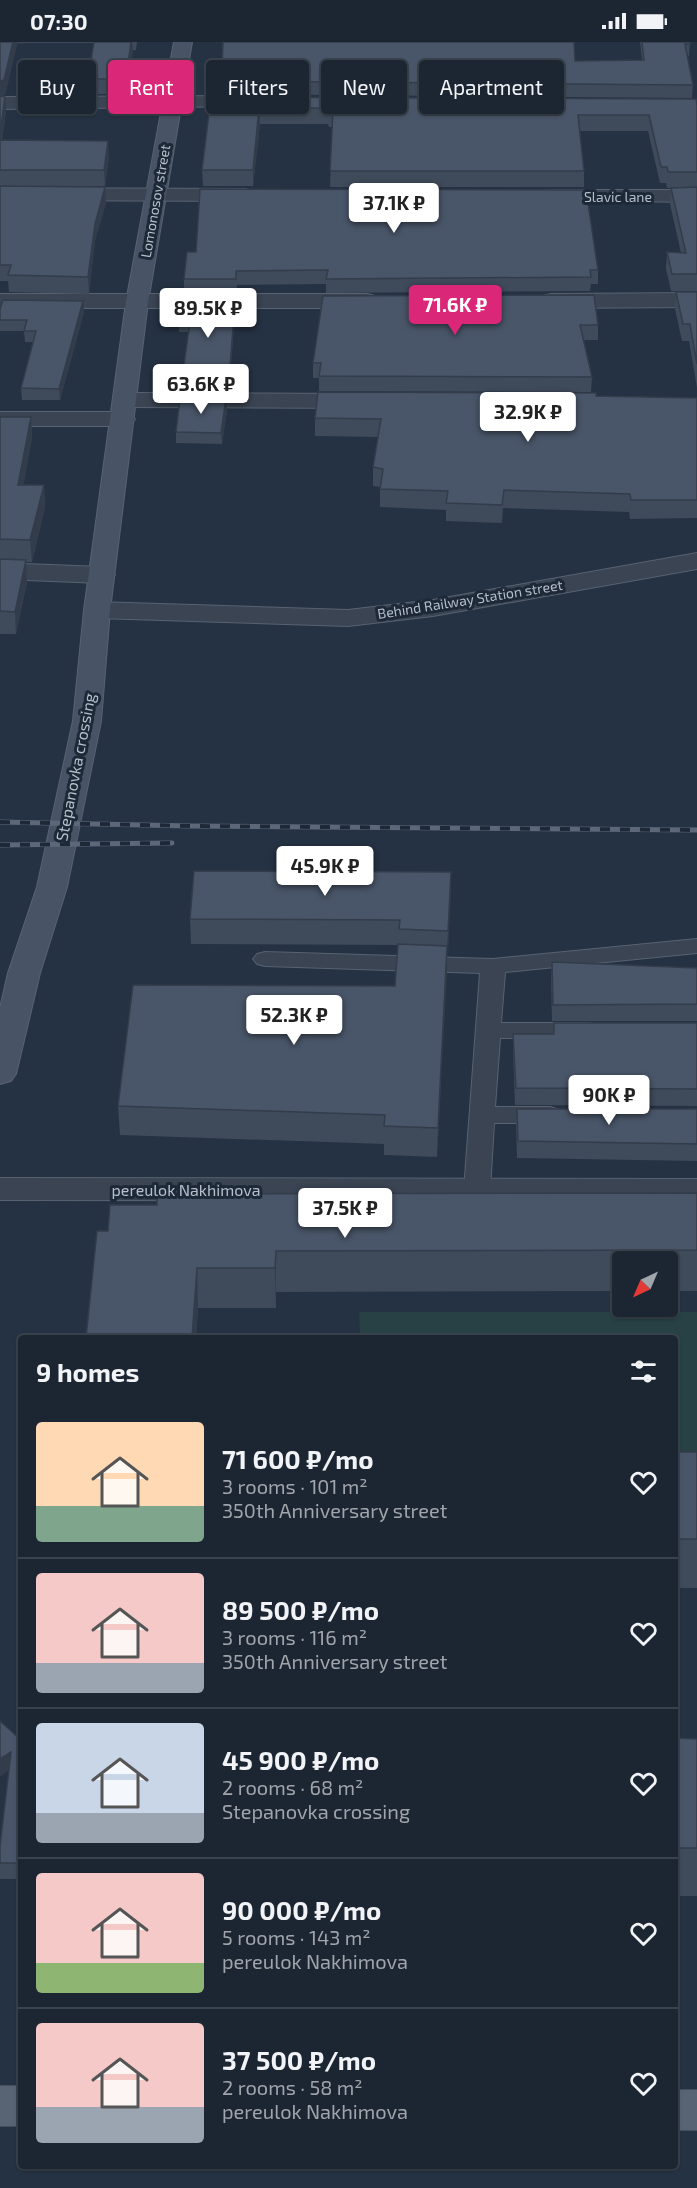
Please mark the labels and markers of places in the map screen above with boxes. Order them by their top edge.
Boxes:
pin: 37.1K ₽ [339,183,449,234]
pin: 71.6K ₽ [400,285,510,336]
pin: 89.5K ₽ [153,288,263,339]
pin: 63.6K ₽ [146,364,256,415]
pin: 32.9K ₽ [473,392,583,443]
pin: 45.9K ₽ [270,846,380,897]
pin: 52.3K ₽ [239,995,349,1046]
pin: 90K ₽ [567,1075,651,1126]
pin: 37.5K ₽ [290,1188,400,1239]

